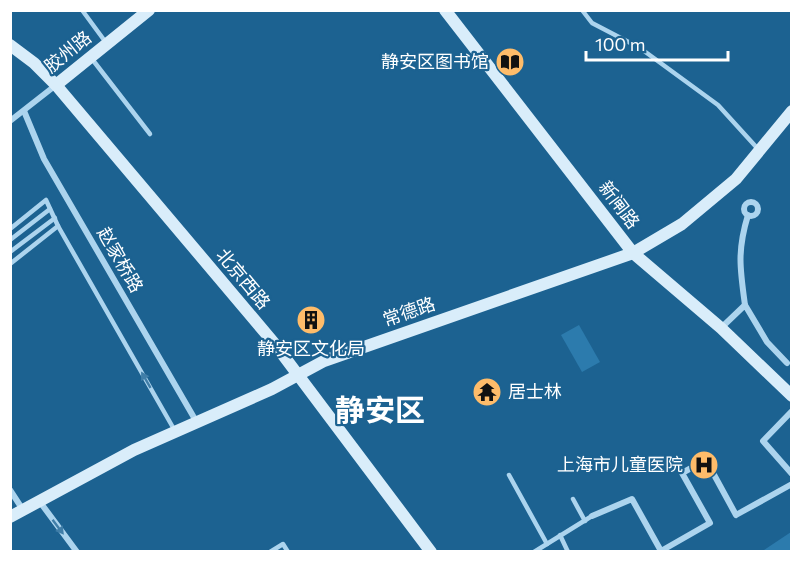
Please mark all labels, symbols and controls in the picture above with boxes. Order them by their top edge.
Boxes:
scale bar [586,24,728,62]
street label: 胶州路 [39,26,95,77]
text: 100 m [595,33,645,55]
library icon: 静安区图书馆 [494,46,526,78]
place label: 静安区图书馆 [381,50,489,72]
street label: 新闸路 [595,176,645,233]
street label: 赵家桥路 [93,223,148,296]
street label: 北京西路 [212,244,275,313]
street label: 常德路 [380,292,438,330]
building icon: 静安区文化局 [295,304,327,336]
place label: 静安区文化局 [257,337,365,359]
one-way arrow [141,371,151,388]
temple icon: 居士林 [471,376,503,408]
place label: 居士林 [508,380,562,402]
district label: 静安区 [335,390,425,427]
hospital icon: 上海市儿童医院 [688,449,720,481]
place label: 上海市儿童医院 [557,453,683,475]
one-way arrow [52,519,64,534]

